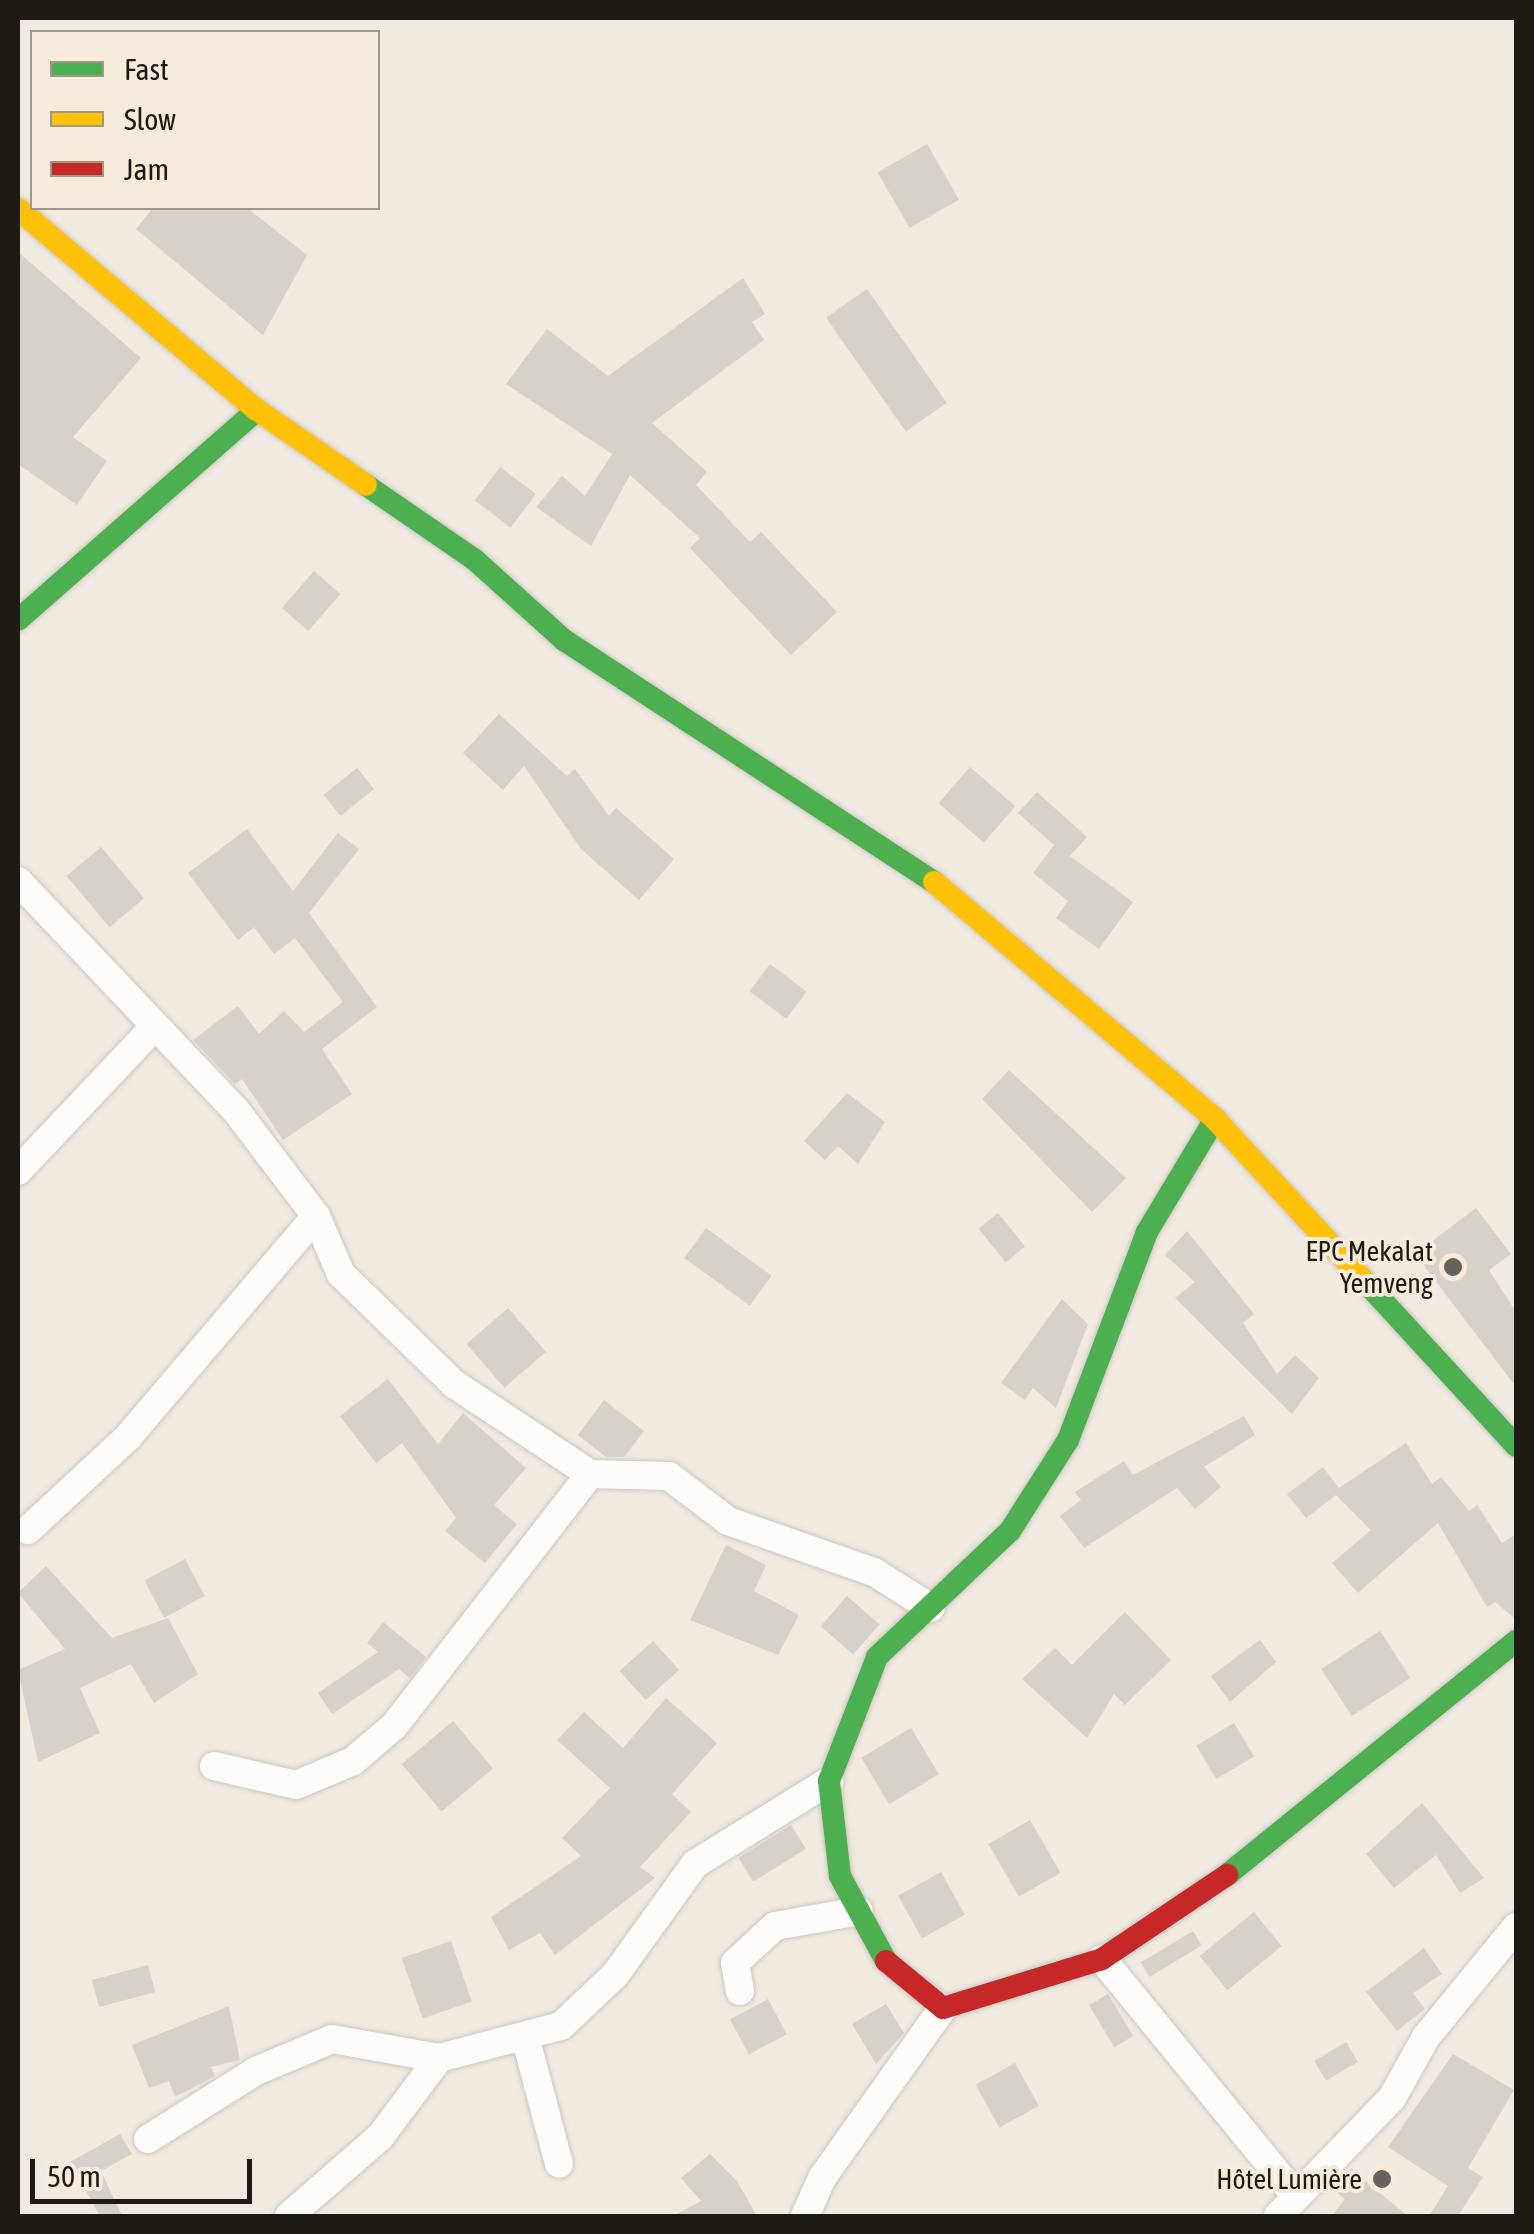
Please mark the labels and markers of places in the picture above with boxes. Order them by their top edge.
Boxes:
place label: EPC Mekalat Yemveng [1306,1234,1433,1300]
marker: EPC Mekalat Yemveng [1442,1256,1464,1278]
place label: Hôtel Lumière [1216,2162,1362,2196]
marker: Hôtel Lumière [1371,2168,1393,2190]

